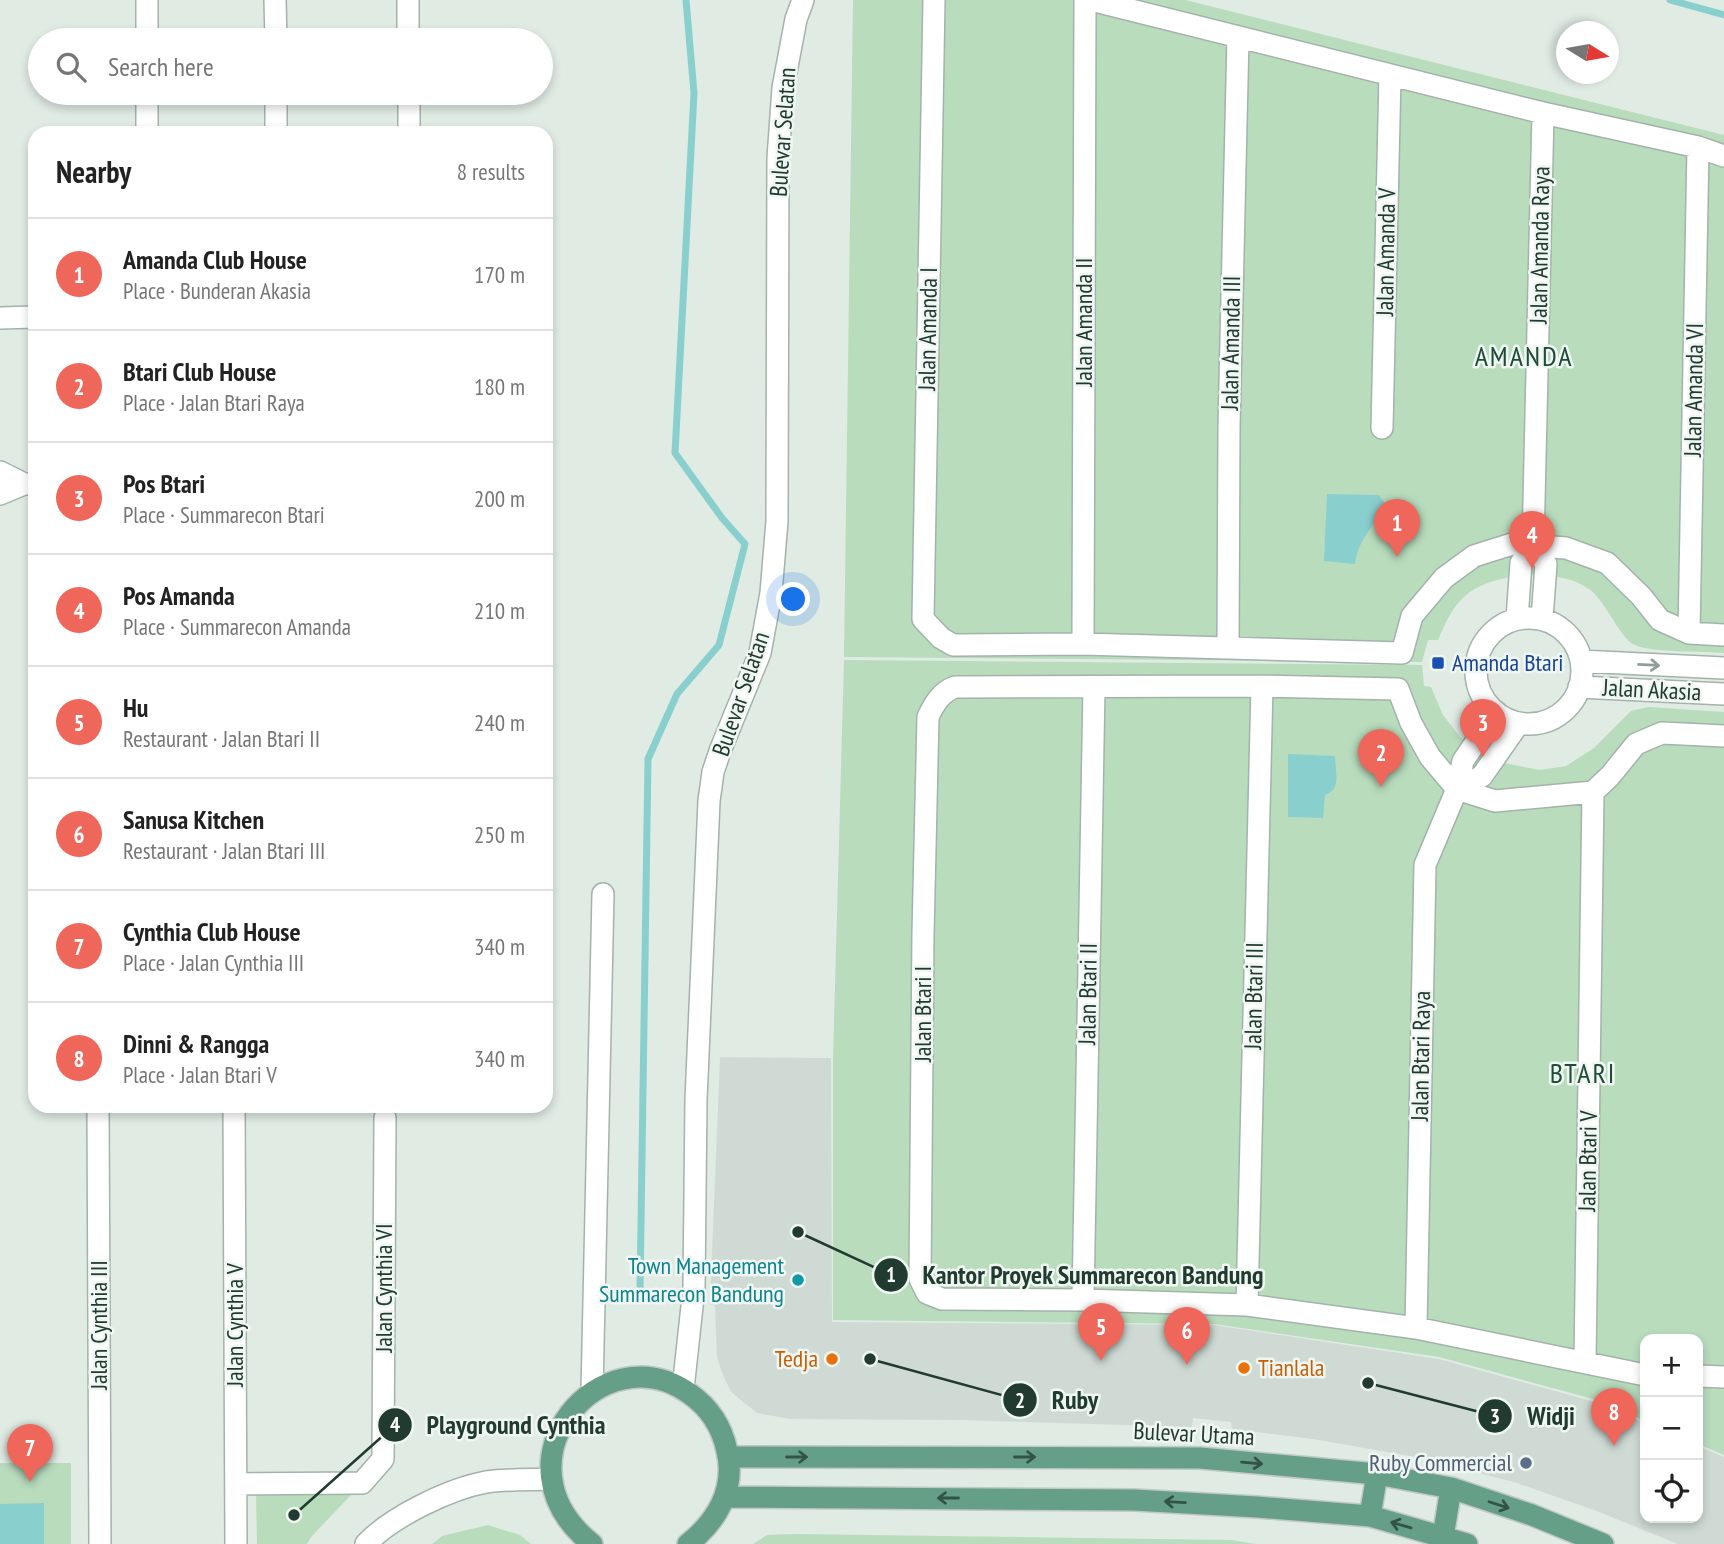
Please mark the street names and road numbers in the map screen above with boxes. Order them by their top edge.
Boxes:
street label: Bulevar Selatan [763,66,802,198]
street label: Jalan Amanda Raya [1523,166,1556,325]
street label: Jalan Amanda V [1369,187,1402,317]
street label: Jalan Amanda II [1068,258,1099,387]
street label: Jalan Amanda I [911,267,944,392]
street label: Jalan Amanda III [1214,275,1247,412]
street label: Jalan Amanda VI [1677,323,1710,458]
street label: Bulevar Selatan [705,628,776,760]
street label: Jalan Akasia [1601,671,1702,708]
street label: Jalan Btari III [1237,942,1270,1051]
street label: Jalan Btari II [1071,943,1104,1046]
street label: Jalan Btari I [907,966,938,1063]
street label: Jalan Btari Raya [1404,991,1437,1122]
street label: Jalan Btari V [1571,1109,1604,1213]
street label: Jalan Cynthia VI [368,1223,399,1354]
street label: Jalan Cynthia III [83,1260,114,1391]
street label: Jalan Cynthia V [219,1262,250,1388]
street label: Bulevar Utama [1133,1415,1255,1452]

